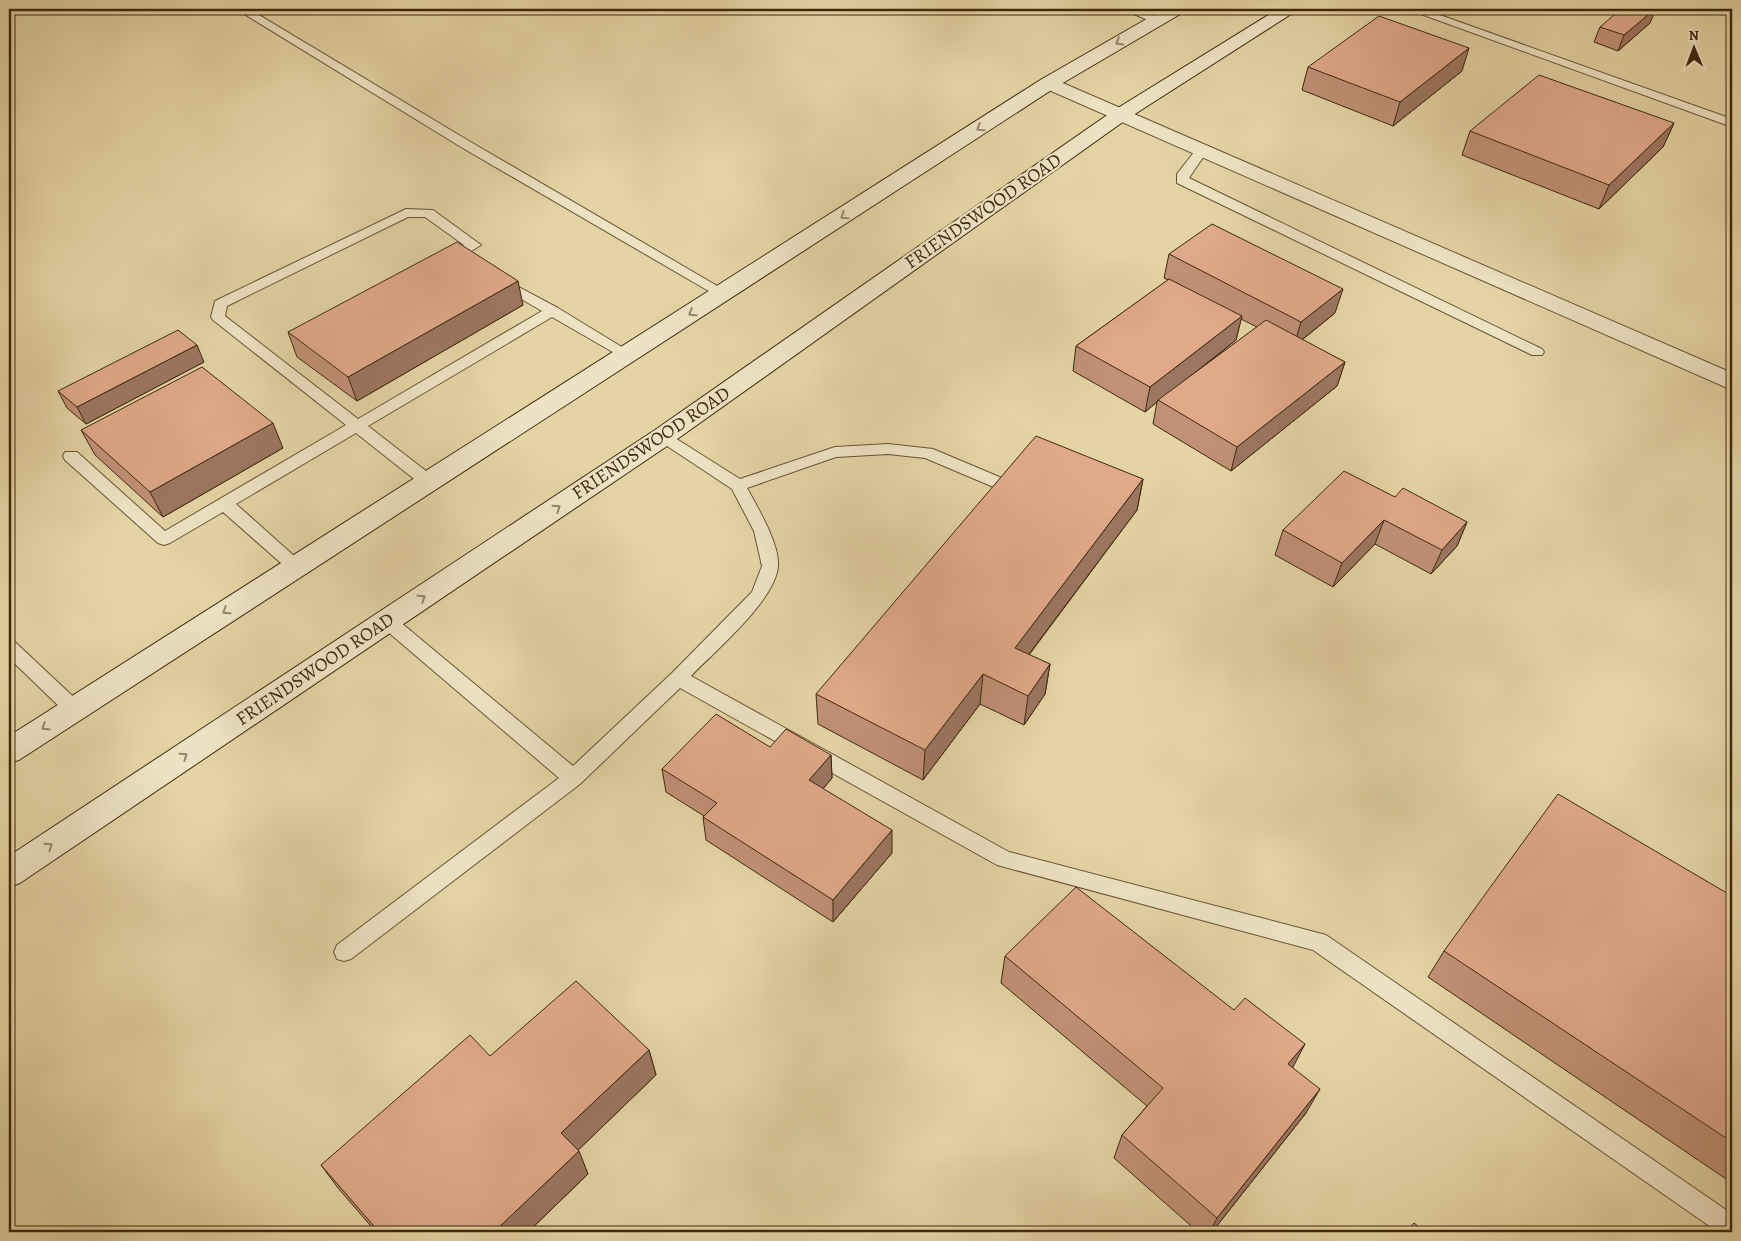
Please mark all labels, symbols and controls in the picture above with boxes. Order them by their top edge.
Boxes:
north arrow [1668,22,1718,72]
text: N [1689,26,1699,45]
one-way arrow [1115,36,1124,46]
one-way arrow [977,121,986,131]
street label: FRIENDSWOOD ROAD [899,147,1067,275]
one-way arrow [840,210,849,219]
one-way arrow [689,307,698,317]
street label: FRIENDSWOOD ROAD [567,380,735,506]
one-way arrow [551,505,560,514]
one-way arrow [416,595,425,604]
one-way arrow [223,605,232,615]
street label: FRIENDSWOOD ROAD [231,606,399,732]
one-way arrow [42,721,51,731]
one-way arrow [179,753,188,762]
one-way arrow [44,843,53,852]

